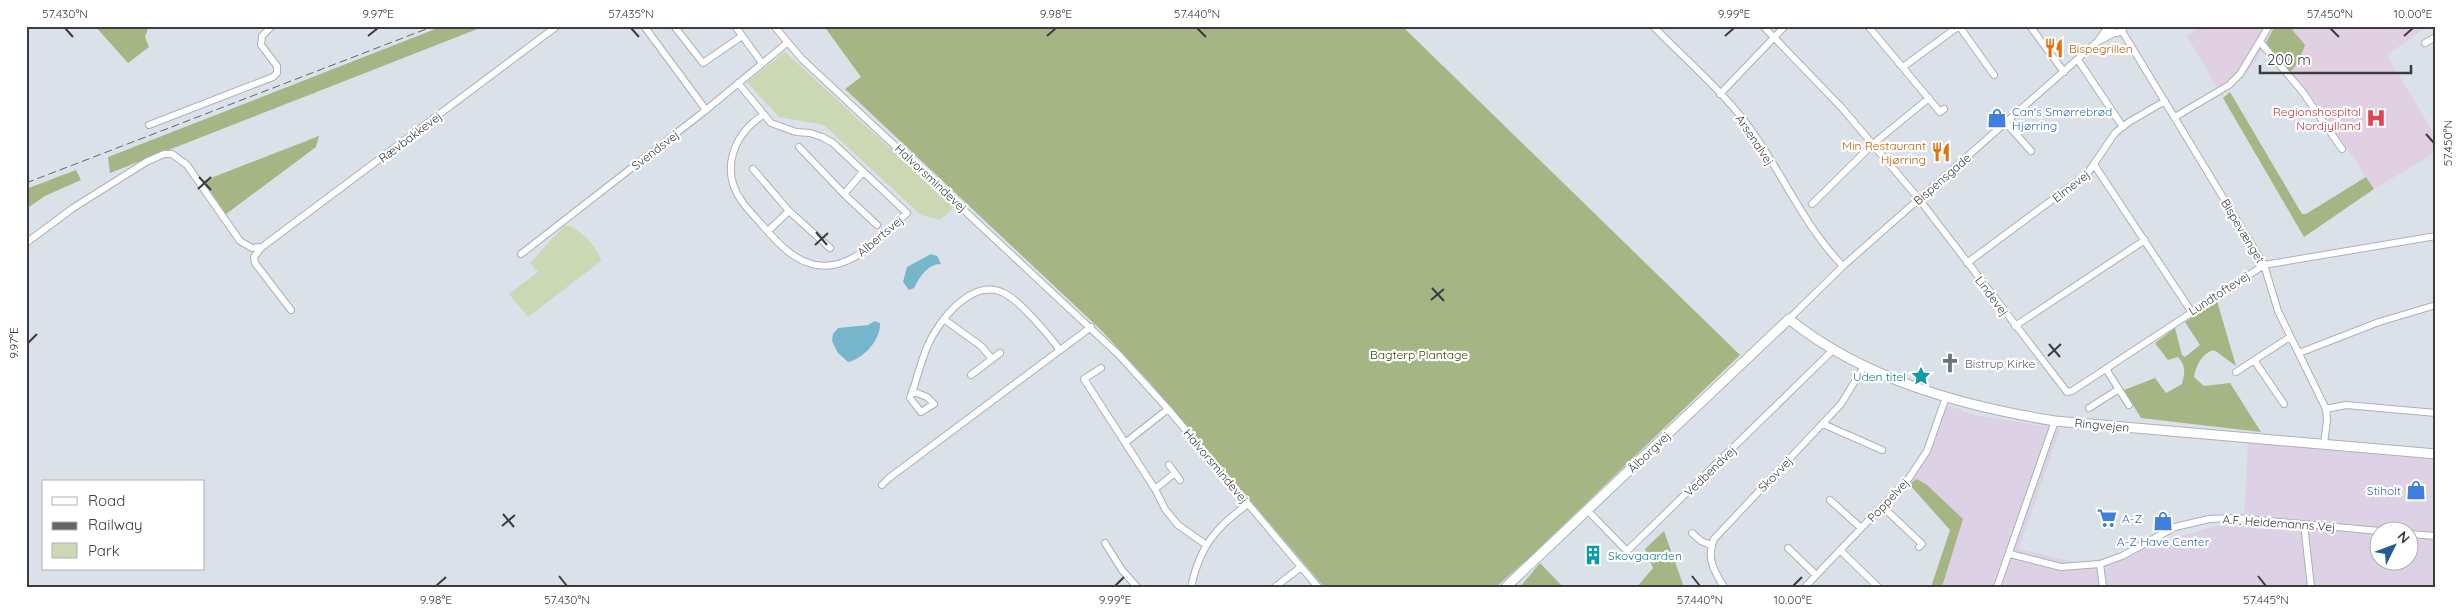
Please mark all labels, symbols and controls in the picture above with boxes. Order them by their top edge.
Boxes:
text: 57.430°N [42,6,88,21]
text: 9.97°E [362,6,394,21]
text: 57.435°N [608,6,654,21]
text: 9.98°E [1040,6,1072,21]
text: 57.440°N [1174,6,1220,21]
text: 9.99°E [1718,6,1750,21]
text: 57.450°N [2307,6,2353,21]
text: 10.00°E [2394,6,2433,21]
restaurant icon: Bispegrillen [2043,37,2065,59]
place label: Bispegrillen [2069,41,2133,56]
scale bar [2260,42,2411,74]
text: 200 m [2267,50,2311,69]
place label: Can's Smørrebrød Hjørring [2012,104,2112,133]
place label: Regionshospital Nordjylland [2273,104,2361,133]
shop icon: Can's Smørrebrød Hjørring [1986,107,2008,129]
hospital icon: Regionshospital Nordjylland [2365,107,2387,129]
street label: Rævbakkevej [375,108,445,166]
street label: Arsenalvej [1733,112,1777,168]
text: 57.450°N [2440,120,2455,166]
street label: Svendsvej [628,127,682,173]
place label: Min Restaurant Hjørring [1842,138,1926,167]
street label: Halvorsmindevej [892,141,970,215]
restaurant icon: Min Restaurant Hjørring [1930,141,1952,163]
street label: Bispensgade [1910,150,1974,208]
street label: Elmevej [2049,167,2093,205]
street label: Bispevænget [2218,196,2268,266]
street label: Albertsvej [854,212,906,260]
street label: Lundtoftevej [2186,268,2252,318]
street label: Lindevej [1972,273,2012,319]
text: 9.97°E [6,327,21,359]
park label: Bagterp Plantage [1370,347,1468,362]
church icon: Bistrup Kirke [1939,352,1961,374]
place label: Bistrup Kirke [1965,356,2036,371]
place icon: Uden titel [1910,365,1932,387]
place label: Uden titel [1853,369,1906,384]
street label: Ringvejen [2074,415,2130,435]
street label: Halvorsmindevej [1180,426,1252,506]
street label: Ålborgvej [1625,428,1673,476]
street label: Vedbendvej [1681,443,1739,499]
street label: Skovvej [1755,453,1795,495]
street label: Poppelvej [1864,475,1912,525]
shop icon: Stiholt [2405,479,2427,501]
legend [42,480,205,570]
place label: Stiholt [2367,483,2401,498]
text: Road [88,491,125,510]
supermarket icon: A-Z [2096,507,2118,529]
shop icon: A-Z Have Center [2152,510,2174,532]
place label: A-Z [2122,511,2142,526]
street label: A.F. Heidemanns Vej [2222,512,2336,534]
text: Railway [88,515,143,534]
north arrow [2370,520,2420,570]
text: N [2394,527,2414,547]
place label: A-Z Have Center [2117,534,2210,549]
text: Park [88,541,120,560]
building icon: Skovgaarden [1582,544,1604,566]
place label: Skovgaarden [1608,548,1682,563]
text: 9.98°E [420,592,452,607]
text: 57.430°N [544,592,590,607]
text: 9.99°E [1099,592,1131,607]
text: 57.440°N [1677,592,1723,607]
text: 10.00°E [1774,592,1813,607]
text: 57.445°N [2243,592,2289,607]

